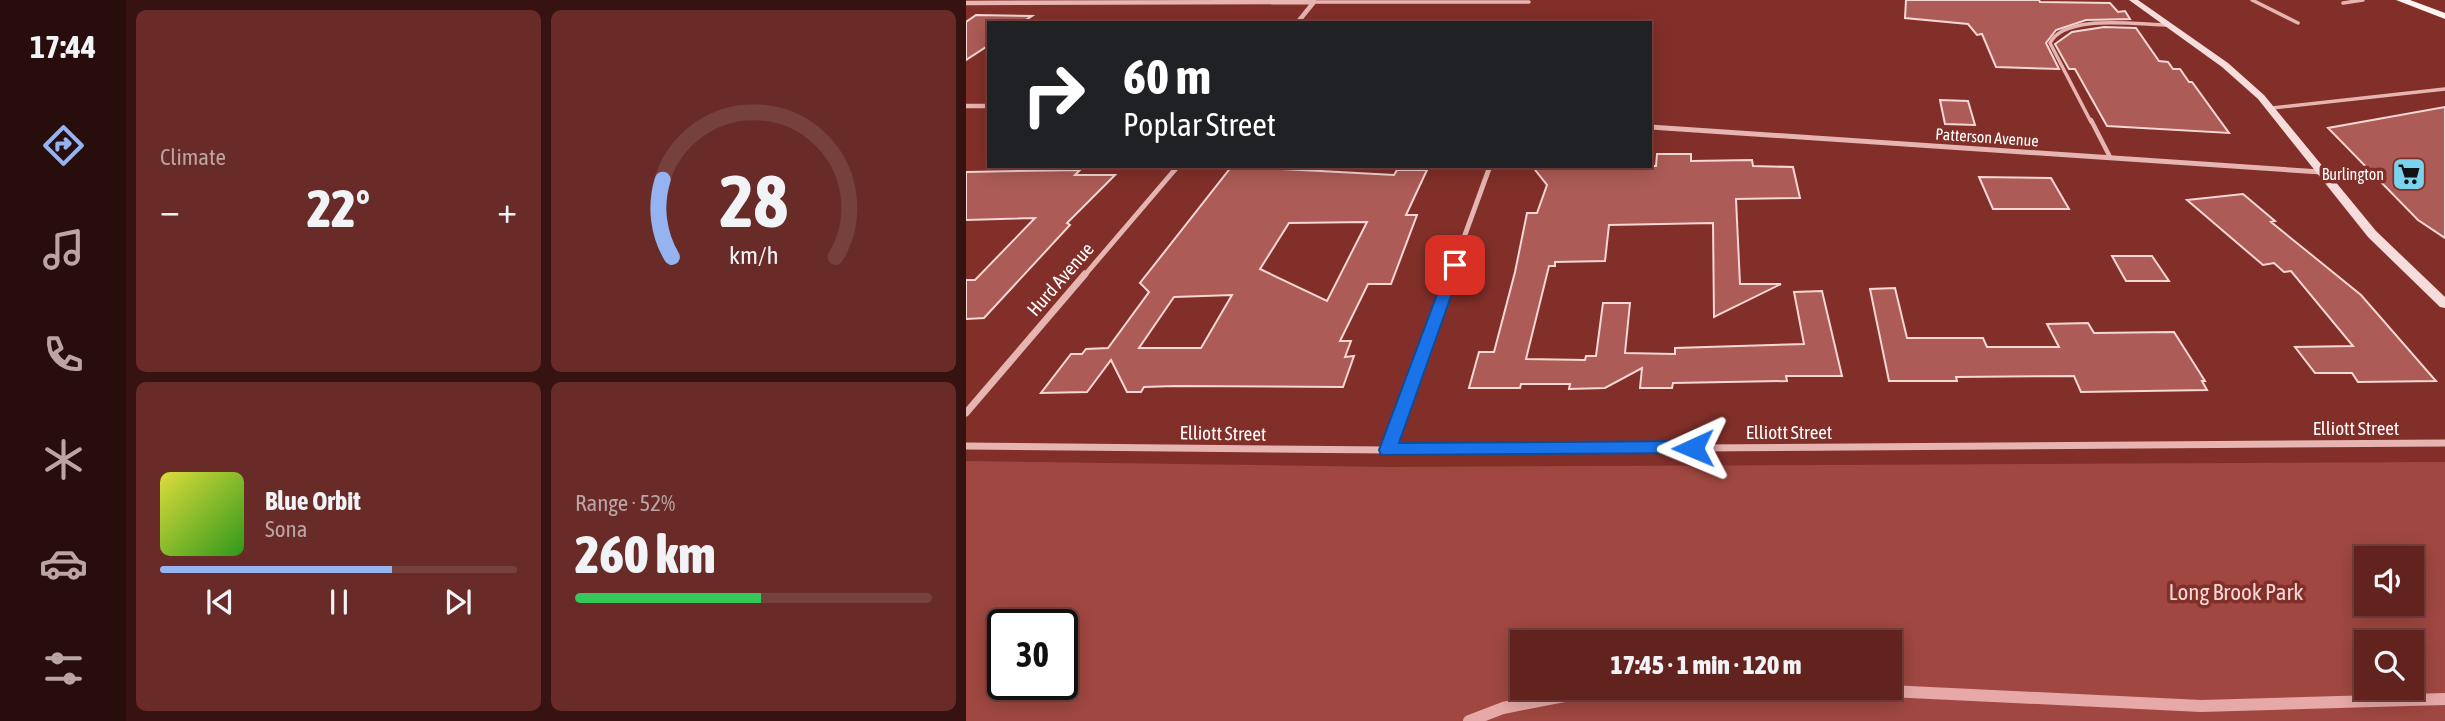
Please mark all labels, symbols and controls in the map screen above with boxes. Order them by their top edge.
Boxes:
text: 17:44 [30,28,96,65]
text: 60 m [1123,48,1211,104]
icon: right [1008,49,1099,140]
text: Poplar Street [1123,106,1276,143]
icon: directions [39,121,88,170]
street label: Patterson Avenue [1935,124,2039,150]
text: Climate [160,144,226,170]
supermarket icon: Burlington [2390,155,2428,193]
text: 28 [719,159,788,242]
place label: Burlington [2322,165,2384,184]
text: 22° [307,178,370,238]
text: − [160,188,180,231]
text: + [497,188,517,231]
icon: music [39,225,88,274]
pin [1425,235,1485,295]
street label: Hurd Avenue [1022,238,1098,320]
text: km/h [729,241,778,269]
icon: arrive [1436,246,1474,284]
icon: phone [39,330,88,379]
position arrow [1656,411,1730,485]
street label: Elliott Street [2313,417,2399,439]
street label: Elliott Street [1179,421,1267,445]
street label: Elliott Street [1746,421,1832,443]
icon: climate [39,435,88,484]
text: Blue Orbit [265,486,361,516]
text: Range · 52% [575,490,675,516]
text: Sona [265,516,307,542]
text: 260 km [575,524,716,584]
icon: car [39,539,88,588]
map controls [2354,546,2424,700]
button: sound [2354,546,2424,616]
park label: Long Brook Park [2169,579,2303,605]
icon: previous [201,583,239,621]
icon: pause [320,583,358,621]
icon: next [439,583,477,621]
speed limit sign: 30 [987,609,1078,700]
button: search [2354,630,2424,700]
icon: filters [39,644,88,693]
text: 17:45 · 1 min · 120 m [1611,650,1801,680]

